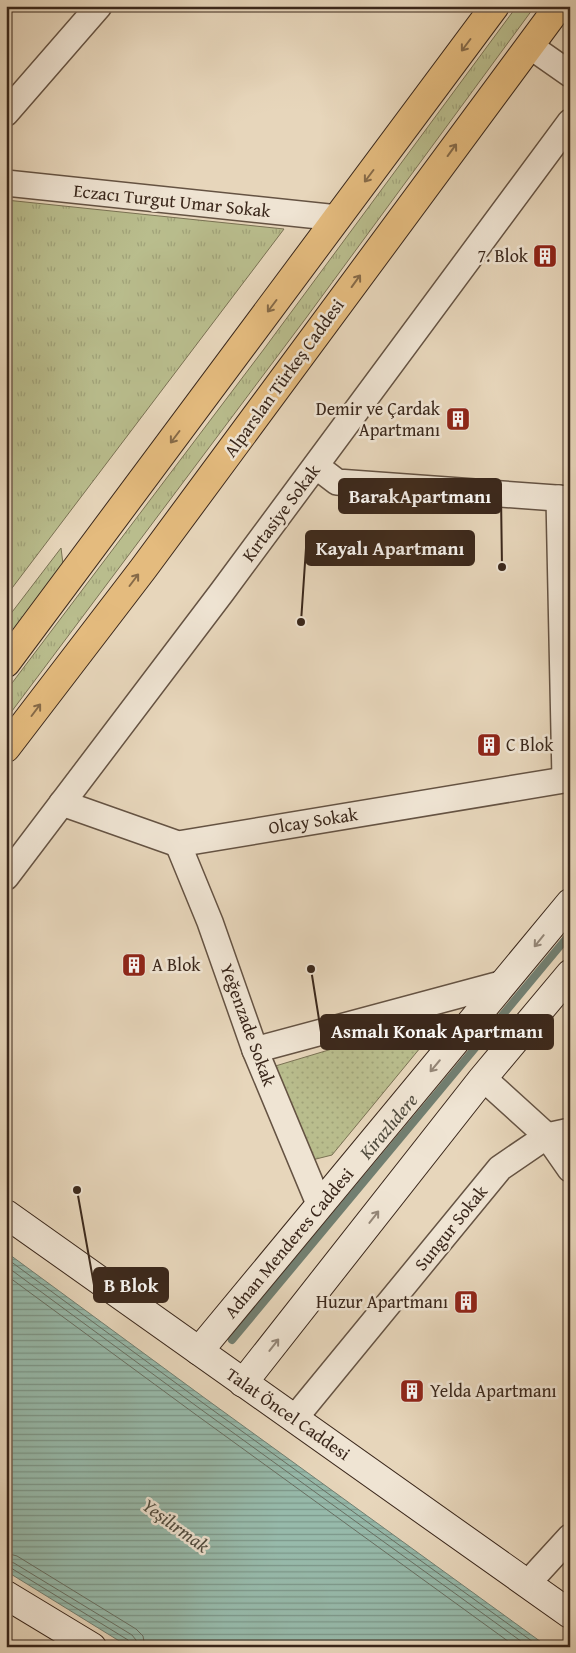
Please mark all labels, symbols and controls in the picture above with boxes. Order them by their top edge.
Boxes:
one-way arrow [461,38,471,52]
one-way arrow [447,144,458,157]
one-way arrow [364,169,374,183]
street label: Eczacı Turgut Umar Sokak [72,177,273,224]
place label: 7. Blok [477,242,529,269]
building icon: 7. Blok [532,243,558,269]
one-way arrow [351,274,361,288]
street label: Alparslan Türkeş Caddesi [217,293,350,463]
one-way arrow [267,299,277,313]
place label: Demir ve Çardak Apartmanı [316,395,441,443]
building icon: Demir ve Çardak Apartmanı [445,406,471,432]
one-way arrow [170,429,180,443]
street label: Kırtasiye Sokak [235,458,327,567]
callout: BarakApartmanı [339,479,501,513]
text: BarakApartmanı [349,482,491,510]
callout: Kayalı Apartmanı [306,531,474,565]
text: Kayalı Apartmanı [316,534,464,562]
one-way arrow [129,573,139,587]
one-way arrow [30,704,41,717]
place label: C Blok [506,731,554,758]
building icon: C Blok [476,732,502,758]
street label: Olcay Sokak [266,800,360,841]
one-way arrow [533,934,544,947]
place label: A Blok [152,951,201,978]
building icon: A Blok [121,952,147,978]
street label: Yeğenzade Sokak [214,960,283,1091]
callout: Asmalı Konak Apartmanı [321,1015,553,1049]
text: Asmalı Konak Apartmanı [331,1017,543,1045]
one-way arrow [430,1059,441,1072]
water label: Kirazlıdere [351,1087,424,1166]
street label: Adnan Menderes Caddesi [217,1161,360,1324]
street label: Sungur Sokak [408,1178,494,1276]
one-way arrow [369,1211,380,1224]
callout: B Blok [94,1268,168,1302]
text: B Blok [104,1271,158,1299]
place label: Huzur Apartmanı [316,1288,448,1315]
building icon: Huzur Apartmanı [453,1289,479,1315]
one-way arrow [268,1339,279,1352]
street label: Talat Öncel Caddesi [221,1361,356,1467]
place label: Yelda Apartmanı [430,1377,557,1404]
building icon: Yelda Apartmanı [399,1378,425,1404]
water label: Yeşilırmak [137,1491,216,1559]

